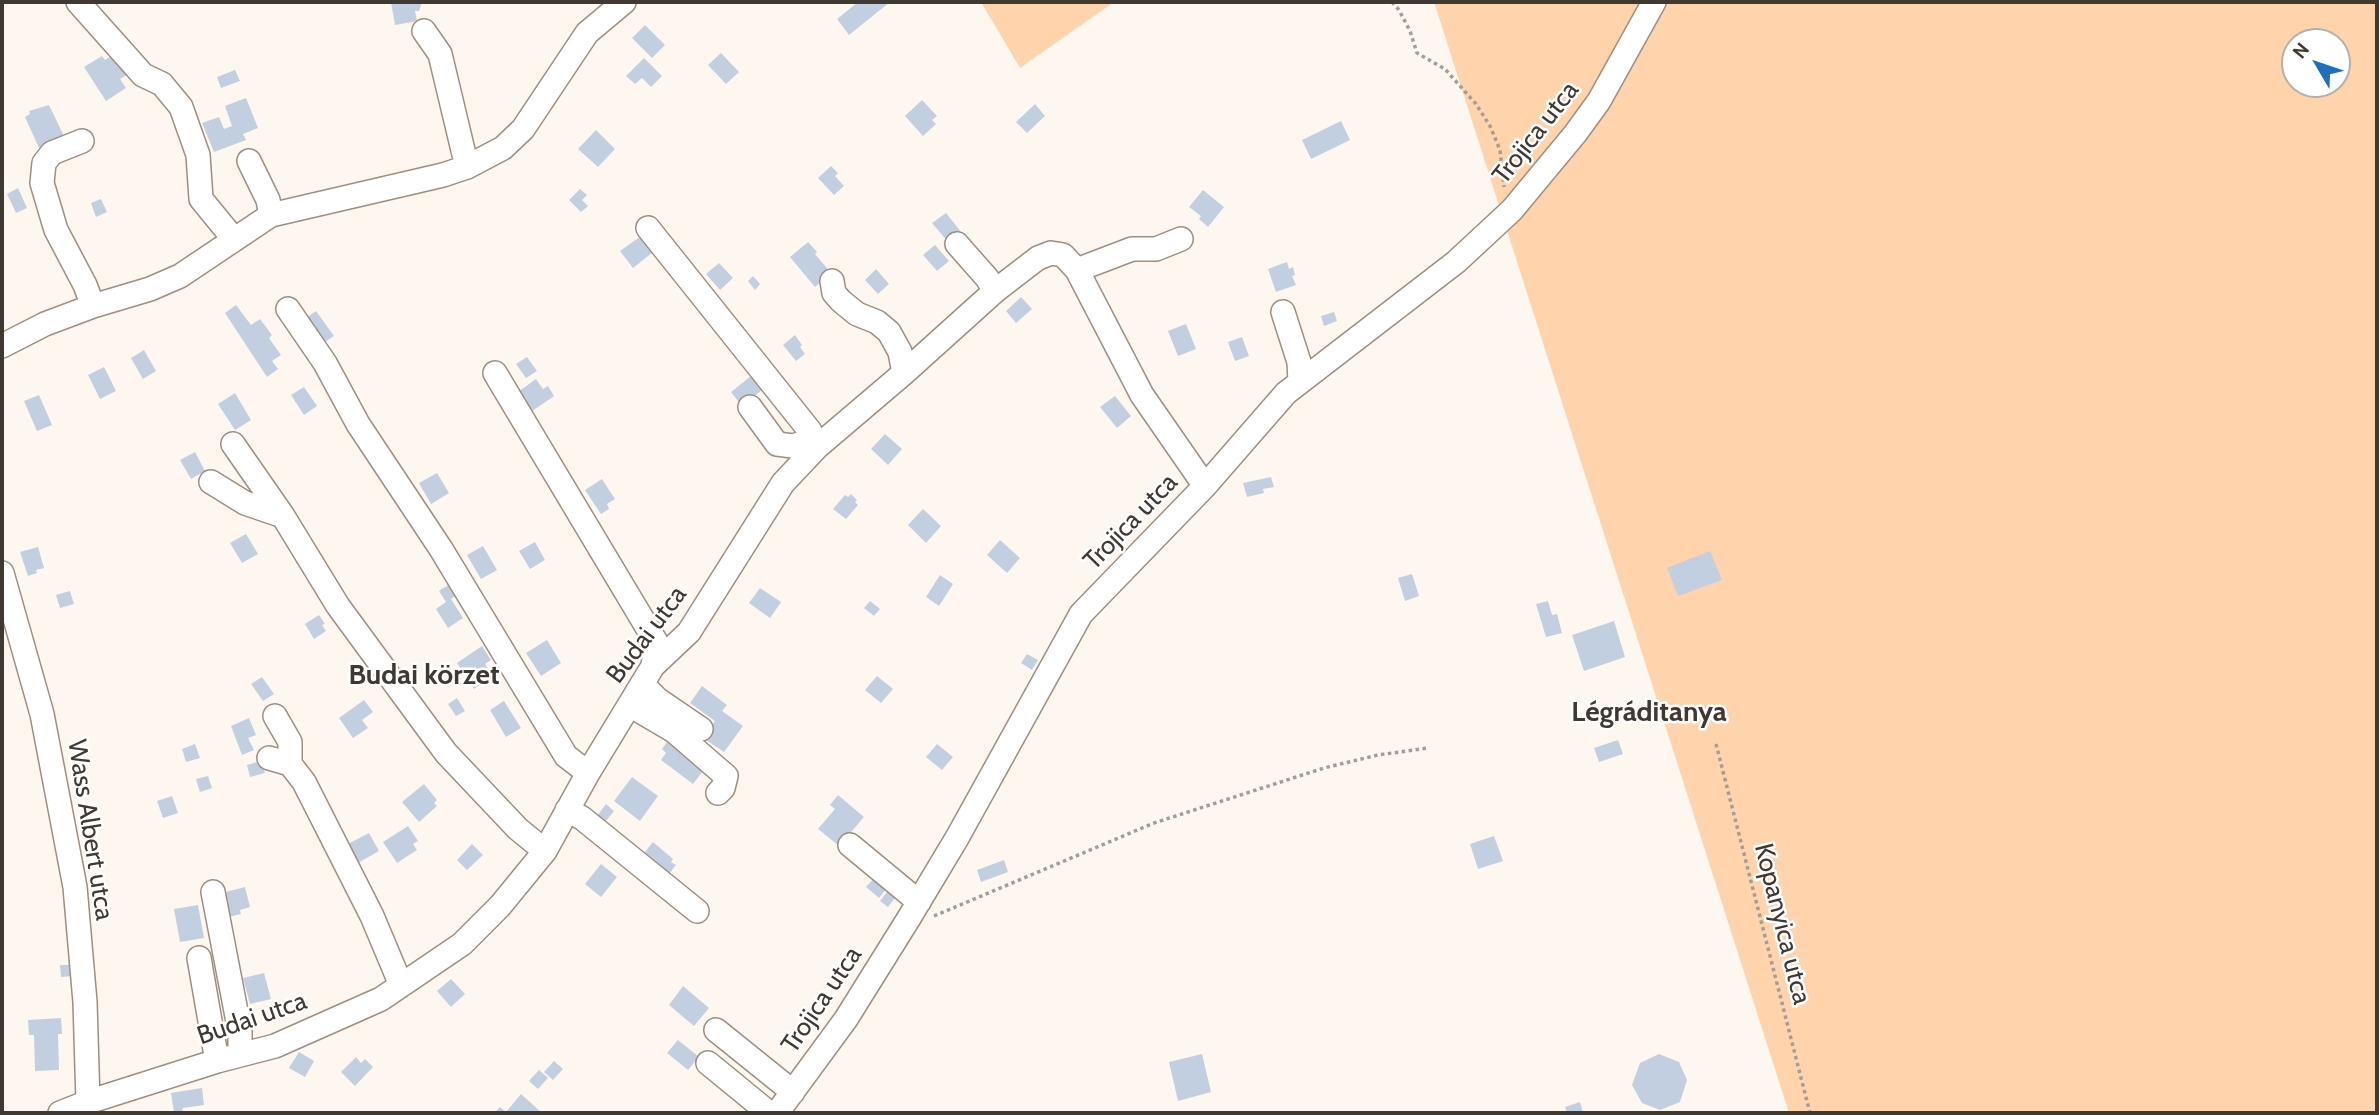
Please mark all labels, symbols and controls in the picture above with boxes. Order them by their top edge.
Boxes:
north arrow [2281,28,2351,98]
text: N [2288,38,2314,63]
street label: Trojica utca [1486,76,1586,190]
street label: Trojica utca [1078,467,1184,577]
street label: Budai utca [600,580,694,690]
district label: Budai körzet [348,659,500,693]
district label: Légráditanya [1571,696,1727,730]
street label: Wass Albert utca [60,737,120,923]
street label: Kopanyica utca [1747,840,1817,1008]
street label: Trojica utca [775,941,869,1059]
street label: Budai utca [193,986,311,1052]

